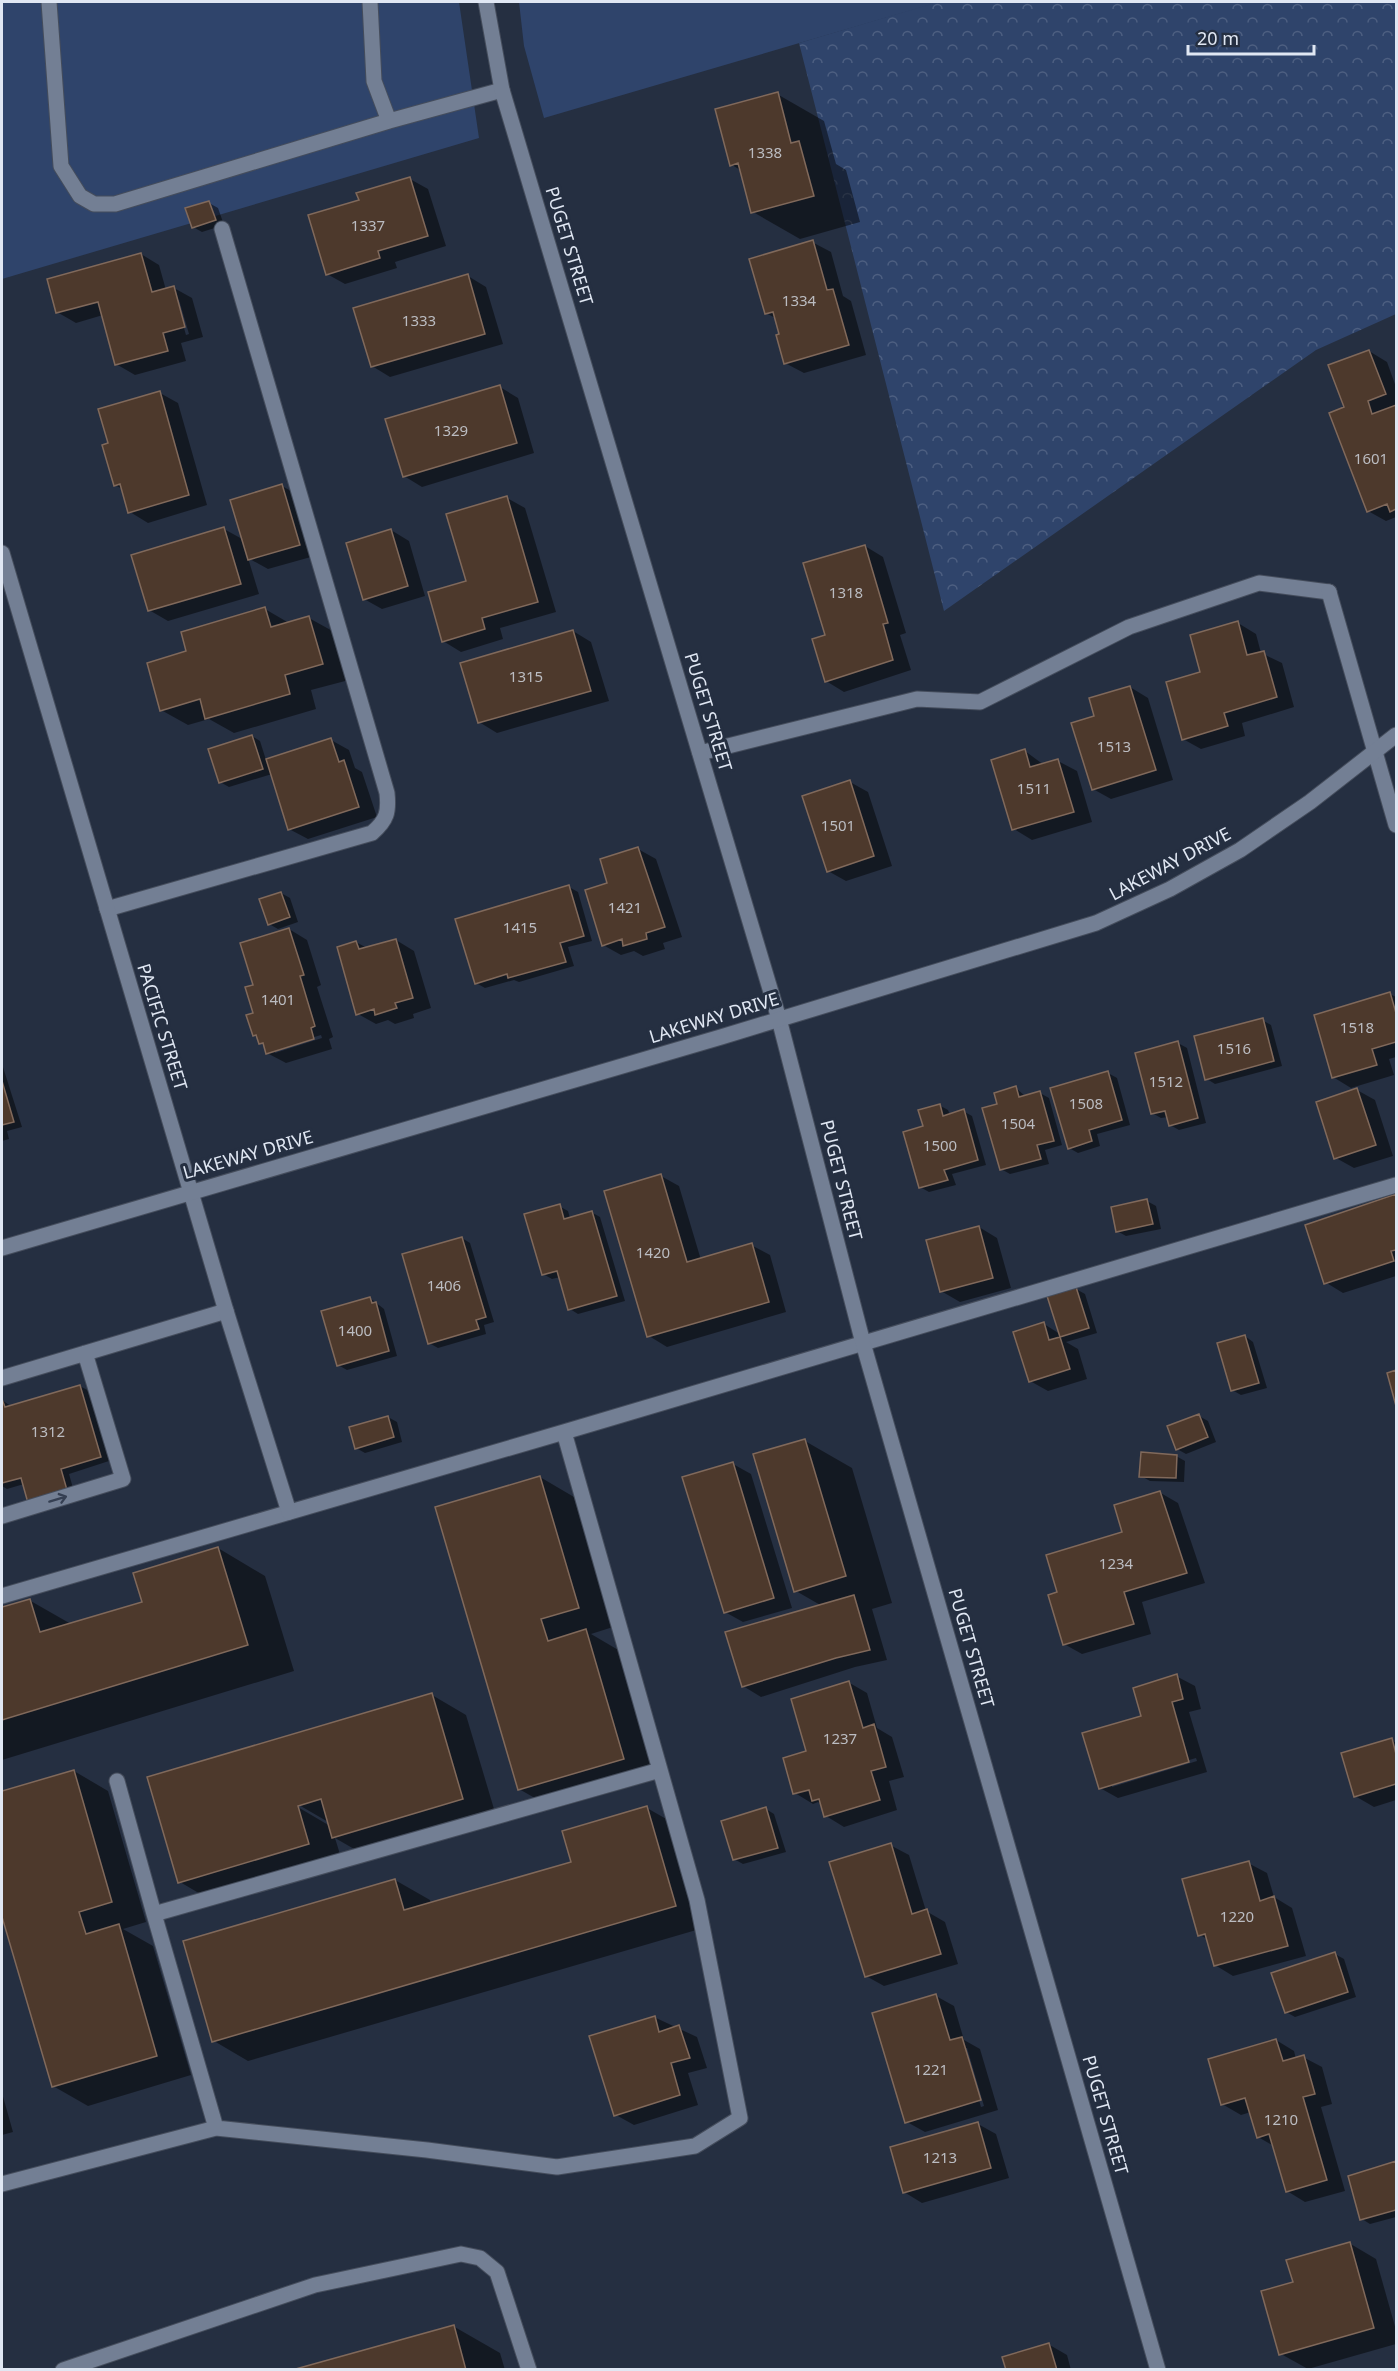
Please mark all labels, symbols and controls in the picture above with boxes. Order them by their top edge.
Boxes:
scale bar [1188,18,1314,56]
text: 20 m [1197,26,1239,50]
house number: 1338 [748,142,782,162]
street label: PUGET STREET [541,183,599,308]
house number: 1337 [351,215,385,235]
house number: 1334 [782,290,817,310]
house number: 1333 [402,310,436,330]
house number: 1329 [434,420,468,440]
house number: 1601 [1354,448,1388,468]
house number: 1318 [829,582,863,602]
street label: PUGET STREET [680,649,738,774]
house number: 1315 [509,666,543,686]
house number: 1513 [1097,736,1131,756]
house number: 1511 [1017,778,1051,798]
house number: 1501 [821,815,855,835]
street label: LAKEWAY DRIVE [1104,821,1235,905]
house number: 1421 [608,897,642,917]
house number: 1415 [503,917,537,937]
street label: PACIFIC STREET [132,960,194,1093]
street label: LAKEWAY DRIVE [646,986,782,1048]
house number: 1401 [261,989,295,1009]
house number: 1518 [1340,1017,1374,1037]
house number: 1516 [1217,1038,1251,1058]
house number: 1512 [1149,1071,1183,1091]
house number: 1508 [1069,1093,1103,1113]
house number: 1504 [1001,1113,1036,1133]
street label: PUGET STREET [815,1117,868,1242]
street label: LAKEWAY DRIVE [180,1124,316,1184]
house number: 1500 [923,1135,957,1155]
house number: 1420 [636,1242,670,1262]
house number: 1406 [427,1275,461,1295]
house number: 1400 [338,1320,372,1340]
house number: 1312 [31,1421,65,1441]
one-way arrow [48,1493,67,1504]
house number: 1234 [1099,1553,1134,1573]
street label: PUGET STREET [943,1585,1000,1710]
house number: 1237 [823,1728,857,1748]
house number: 1220 [1220,1906,1254,1926]
street label: PUGET STREET [1077,2052,1134,2177]
house number: 1221 [914,2059,948,2079]
house number: 1210 [1264,2109,1298,2129]
house number: 1213 [923,2147,957,2167]

